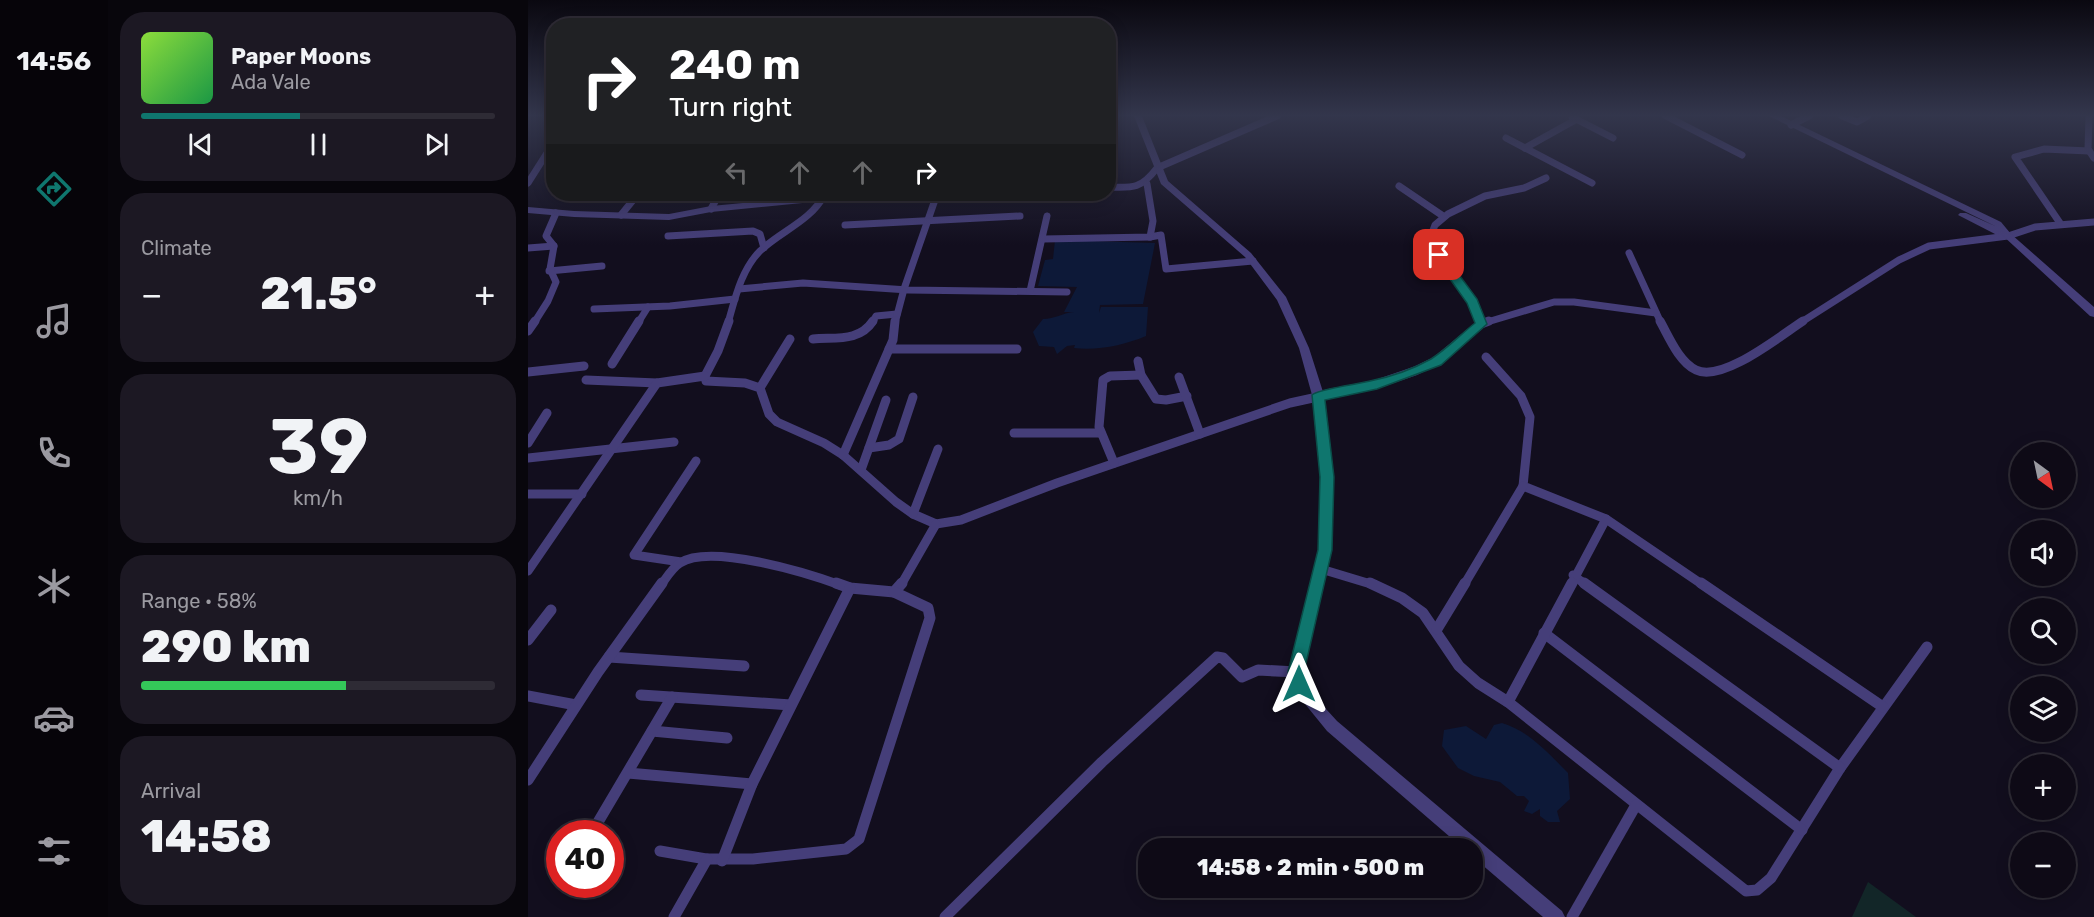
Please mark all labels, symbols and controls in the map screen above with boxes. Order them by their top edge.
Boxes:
text: 240 m [669,40,801,90]
icon: right [570,42,648,120]
text: Paper Moons [231,43,371,70]
text: 14:56 [17,45,91,77]
text: Ada Vale [231,70,311,94]
text: Turn right [669,91,792,123]
icon: previous [184,128,217,161]
icon: pause [302,128,335,161]
icon: next [420,128,453,161]
icon: left [720,156,753,189]
icon: ahead [783,156,816,189]
icon: ahead [846,156,879,189]
icon: right [909,156,942,189]
icon: directions [33,168,75,210]
pin [1413,229,1464,280]
text: Climate [141,236,212,260]
icon: arrive [1422,238,1455,271]
text: 21.5° [260,267,377,320]
text: − [141,275,162,314]
text: + [474,275,495,314]
icon: music [33,300,75,342]
text: 39 [267,400,369,493]
icon: phone [33,432,75,474]
north arrow [2010,442,2076,508]
map controls [2010,442,2076,898]
text: km/h [293,486,343,510]
button: sound [2010,520,2076,586]
icon: climate [33,565,75,607]
text: Range · 58% [141,589,257,613]
button: search [2010,598,2076,664]
text: 290 km [141,620,311,673]
position arrow [1267,652,1331,716]
button: layers [2010,676,2076,742]
icon: car [33,697,75,739]
button: + [2010,754,2076,820]
text: Arrival [141,779,201,803]
text: 14:58 [141,810,272,863]
speed limit sign: 40 [546,820,624,898]
icon: filters [33,830,75,872]
button: − [2010,832,2076,898]
text: 14:58 · 2 min · 500 m [1197,854,1424,881]

